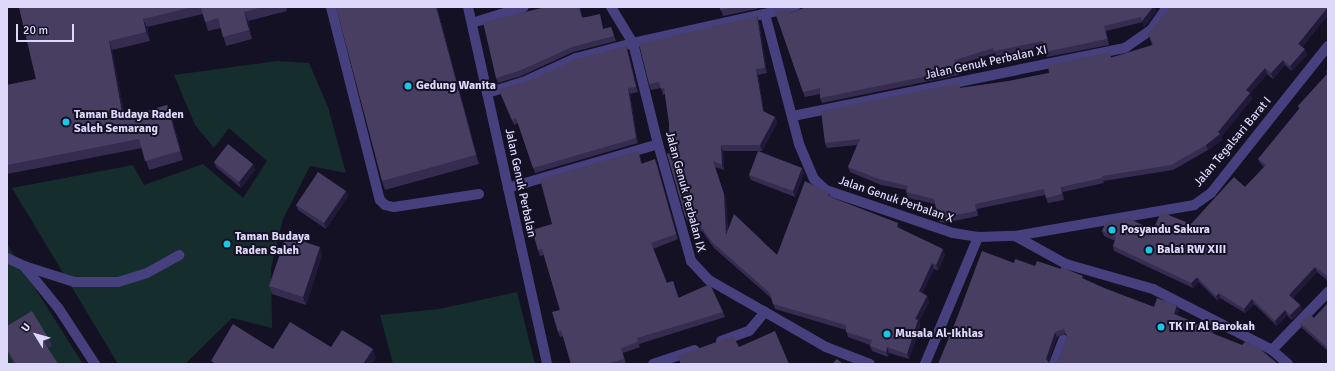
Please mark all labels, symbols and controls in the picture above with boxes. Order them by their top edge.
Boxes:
scale bar [18,16,76,42]
text: 20 m [23,23,48,38]
street label: Jalan Genuk Perbalan XI [924,43,1048,83]
place label: Gedung Wanita [416,79,496,93]
marker: Gedung Wanita [403,81,413,91]
street label: Jalan Tegalsari Barat I [1191,94,1275,190]
place label: Taman Budaya Raden Saleh Semarang [74,108,184,136]
marker: Taman Budaya Raden Saleh Semarang [61,117,71,127]
street label: Jalan Genuk Perbalan [501,127,539,239]
street label: Jalan Genuk Perbalan IX [662,130,708,254]
street label: Jalan Genuk Perbalan X [837,174,955,226]
place label: Posyandu Sakura [1121,223,1210,237]
marker: Posyandu Sakura [1106,224,1118,236]
place label: Taman Budaya Raden Saleh [235,230,310,258]
marker: Taman Budaya Raden Saleh [222,239,232,249]
place label: Balai RW XIII [1157,243,1226,257]
marker: Balai RW XIII [1144,245,1154,255]
north arrow [16,315,56,355]
place label: TK IT Al Barokah [1169,320,1255,334]
text: U [19,321,33,334]
marker: TK IT Al Barokah [1156,322,1166,332]
place label: Musala Al-Ikhlas [895,327,983,341]
marker: Musala Al-Ikhlas [882,329,892,339]

